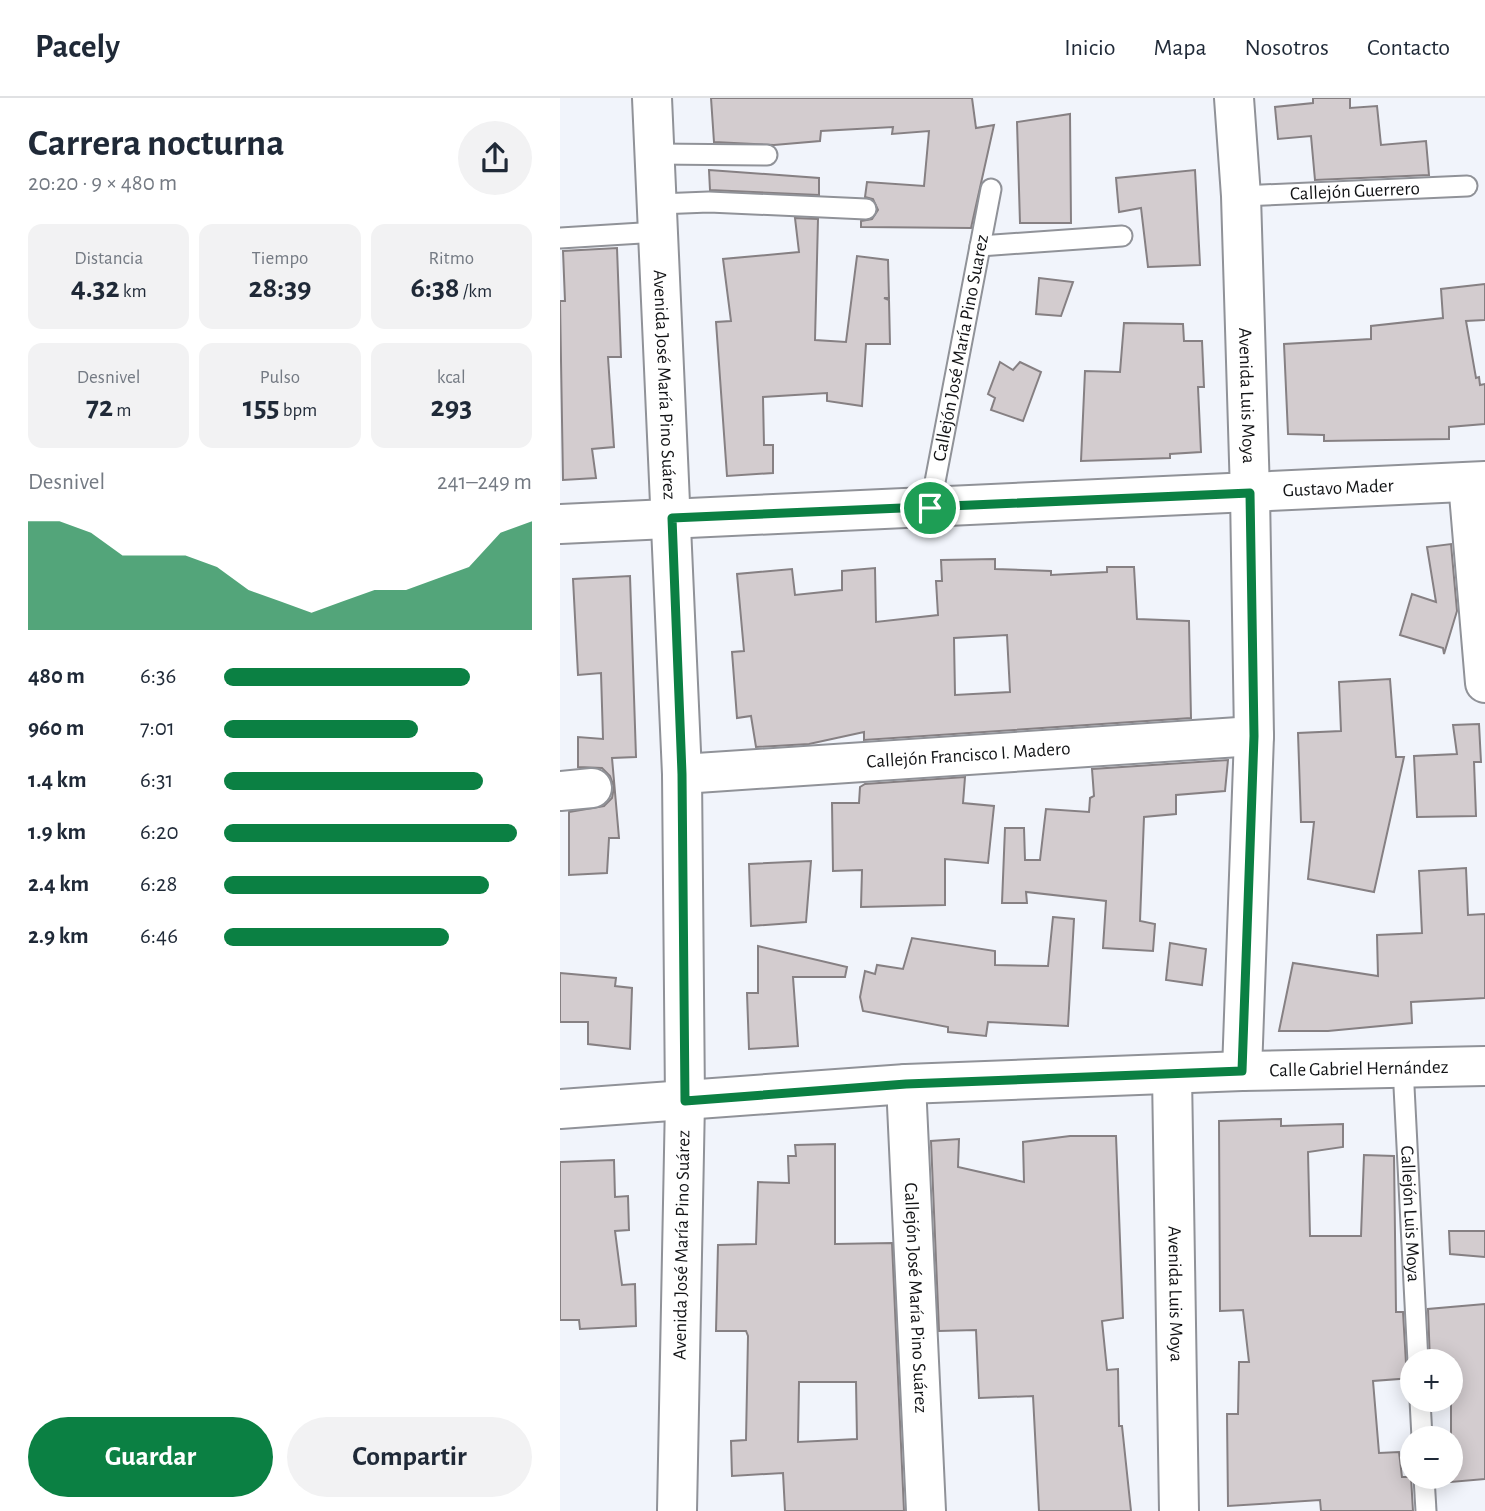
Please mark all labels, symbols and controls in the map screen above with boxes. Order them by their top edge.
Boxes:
text: Pacely [35,31,120,64]
text: Inicio [1064,36,1115,60]
text: Mapa [1153,36,1207,60]
text: Nosotros [1245,36,1329,60]
text: Contacto [1367,36,1450,60]
button: share [458,121,532,195]
text: Carrera nocturna [28,125,285,163]
text: 20:20 · 9 × 480 m [28,172,177,195]
street label: Callejón Guerrero [1290,179,1420,203]
street label: Callejón José María Pino Suarez [930,233,992,463]
text: Distancia [74,249,143,268]
text: Tiempo [252,249,308,268]
text: Ritmo [428,249,474,268]
street label: Avenida José María Pino Suárez [650,269,679,500]
text: 4.32 [71,273,120,303]
text: 28:39 [248,273,312,303]
text: 6:38 [411,273,460,303]
text: km [120,282,147,301]
text: /km [460,282,492,301]
street label: Avenida Luis Moya [1235,327,1259,464]
text: Desnivel [77,368,141,387]
text: Pulso [260,368,300,387]
text: kcal [437,368,466,387]
text: 72 [86,392,113,422]
text: 155 [243,392,280,422]
text: 293 [431,392,472,422]
text: m [113,401,131,420]
text: bpm [280,401,317,420]
text: Desnivel [28,471,105,494]
text: 241–249 m [437,471,532,494]
street label: Gustavo Mader [1282,476,1394,500]
pin [900,478,960,538]
icon: arrive [911,489,949,527]
text: 480 m [28,665,85,688]
text: 6:36 [140,665,176,688]
text: 960 m [28,717,84,740]
text: 7:01 [140,717,175,740]
street label: Callejón Francisco I. Madero [866,739,1071,771]
text: 1.4 km [28,769,87,792]
text: 6:31 [140,769,173,792]
text: 1.9 km [28,821,86,844]
text: 6:20 [140,821,179,844]
text: 2.4 km [28,873,89,896]
text: 6:28 [140,873,177,896]
text: 2.9 km [28,925,89,948]
text: 6:46 [140,925,178,948]
street label: Calle Gabriel Hernández [1269,1057,1449,1080]
street label: Avenida José María Pino Suárez [670,1130,694,1360]
street label: Callejón Luis Moya [1398,1145,1423,1283]
street label: Callejón José María Pino Suárez [901,1182,931,1414]
street label: Avenida Luis Moya [1165,1226,1186,1362]
map controls [1400,1349,1463,1489]
button: + [1400,1349,1463,1412]
button: Guardar [28,1417,273,1497]
button: Compartir [287,1417,532,1497]
button: − [1400,1426,1463,1489]

